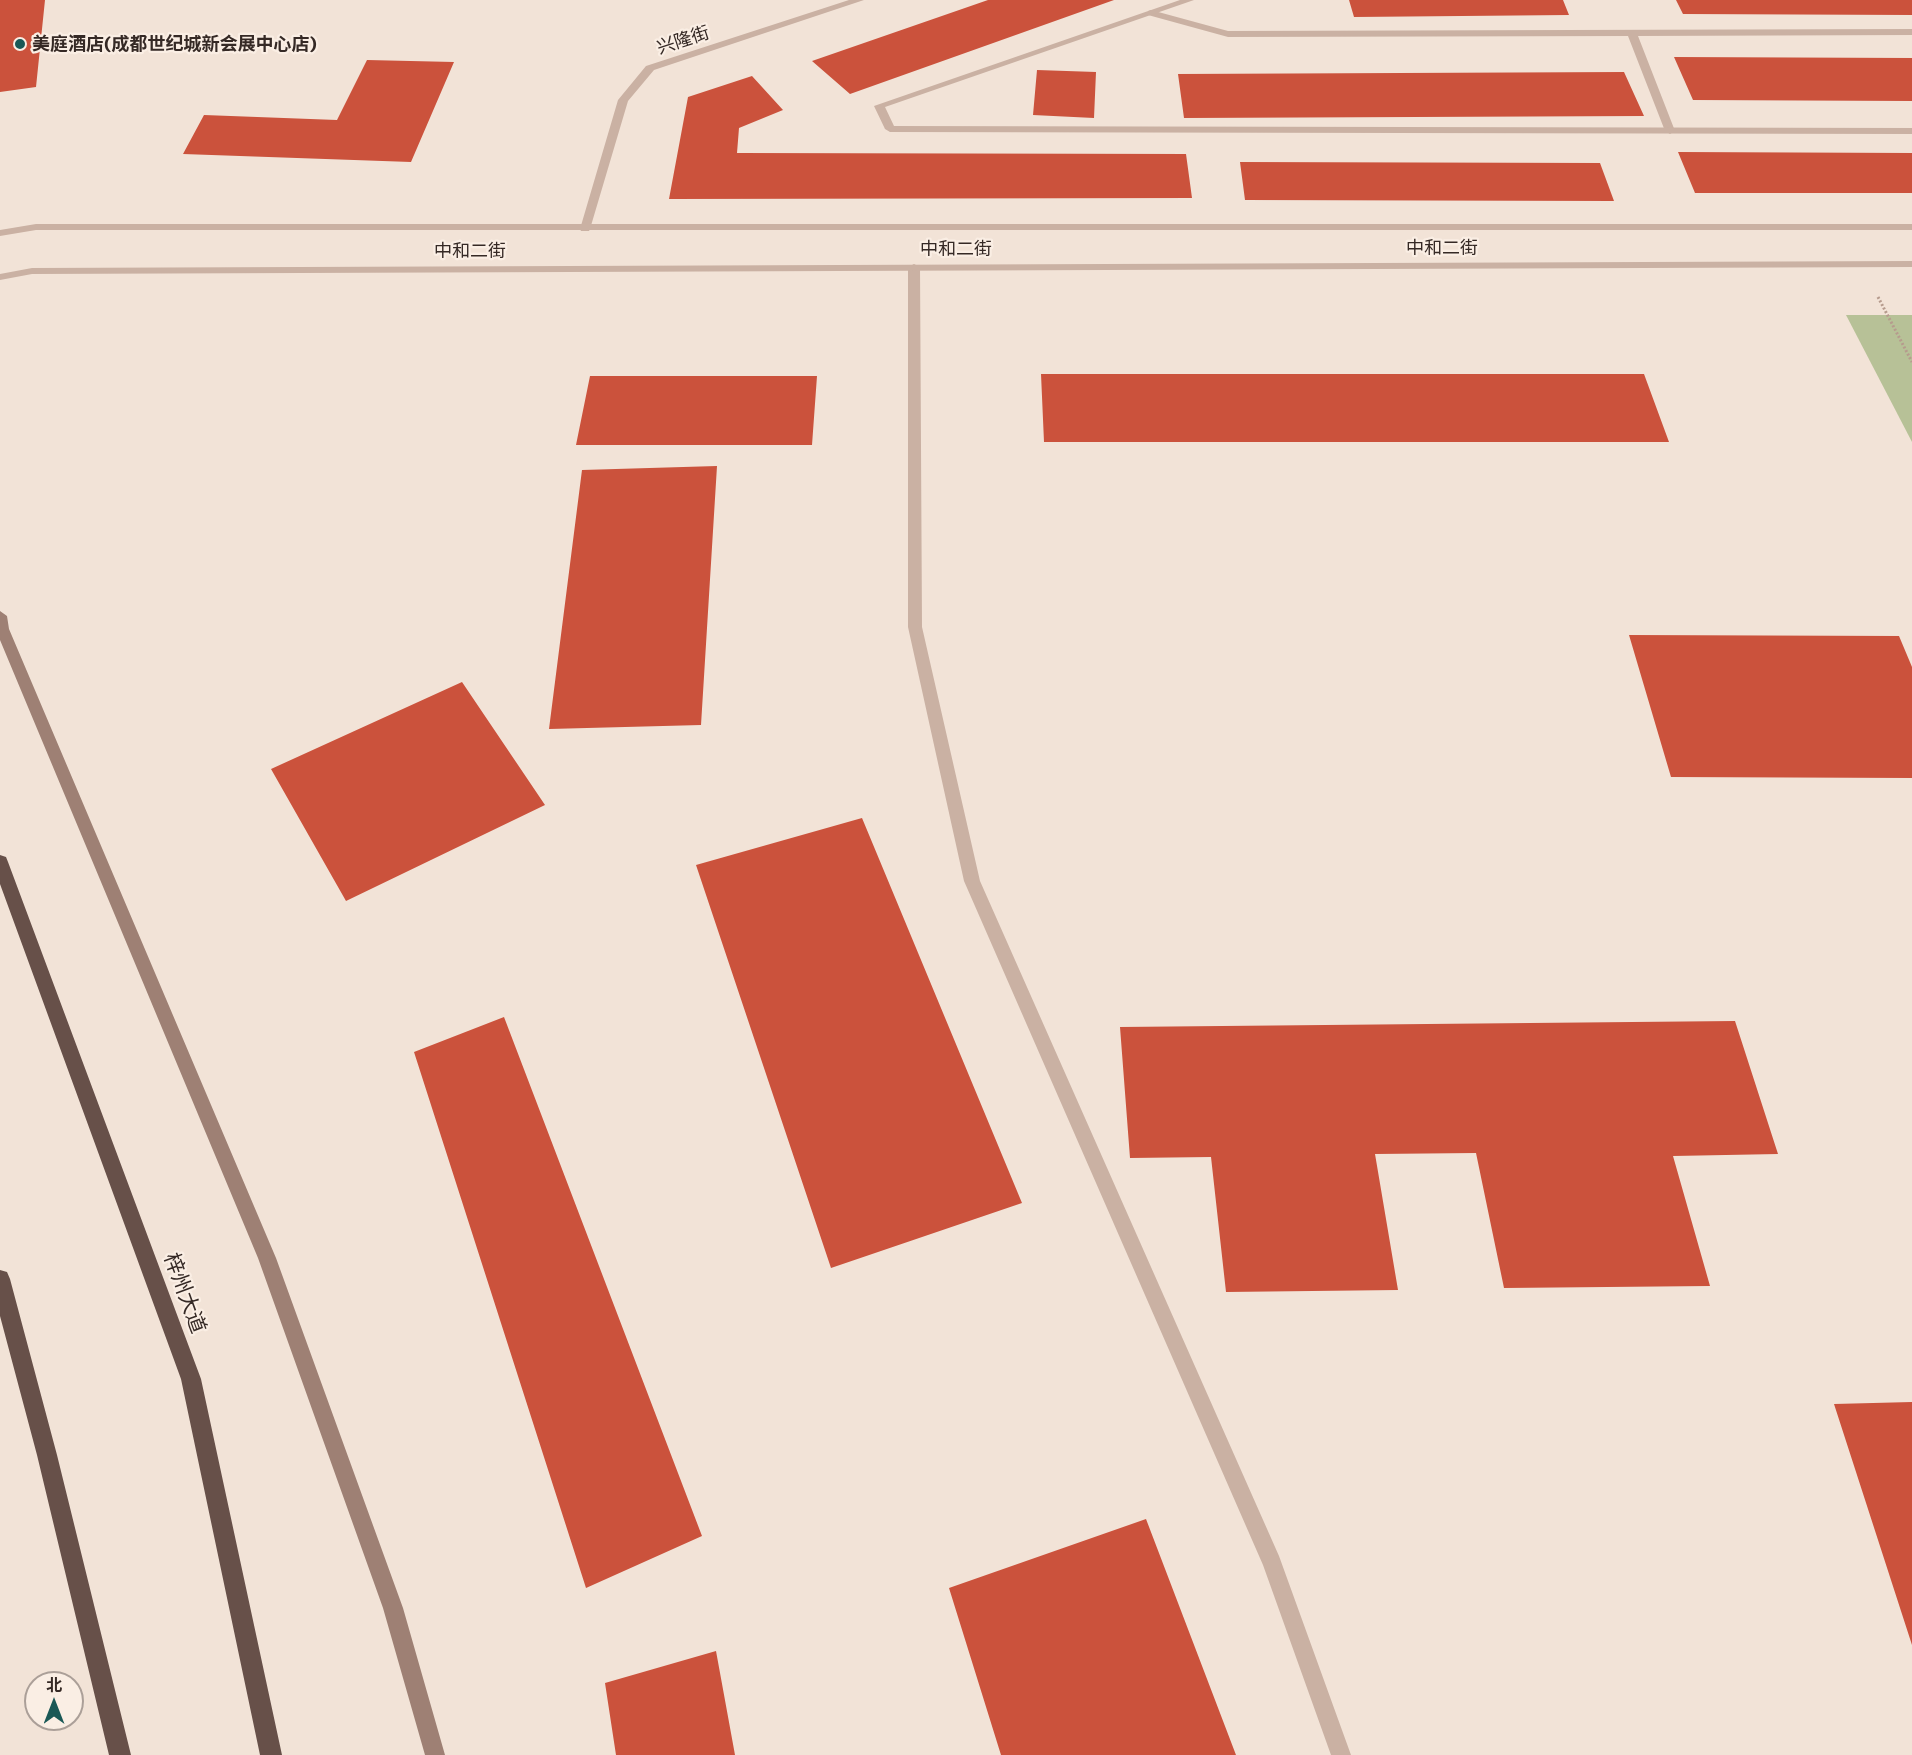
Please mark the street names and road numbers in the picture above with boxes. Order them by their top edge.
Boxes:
street label: 兴隆街 [654,21,712,59]
street label: 中和二街 [1406,237,1478,259]
street label: 中和二街 [920,238,992,260]
street label: 中和二街 [434,240,506,262]
street label: 梓州大道 [159,1249,211,1337]

